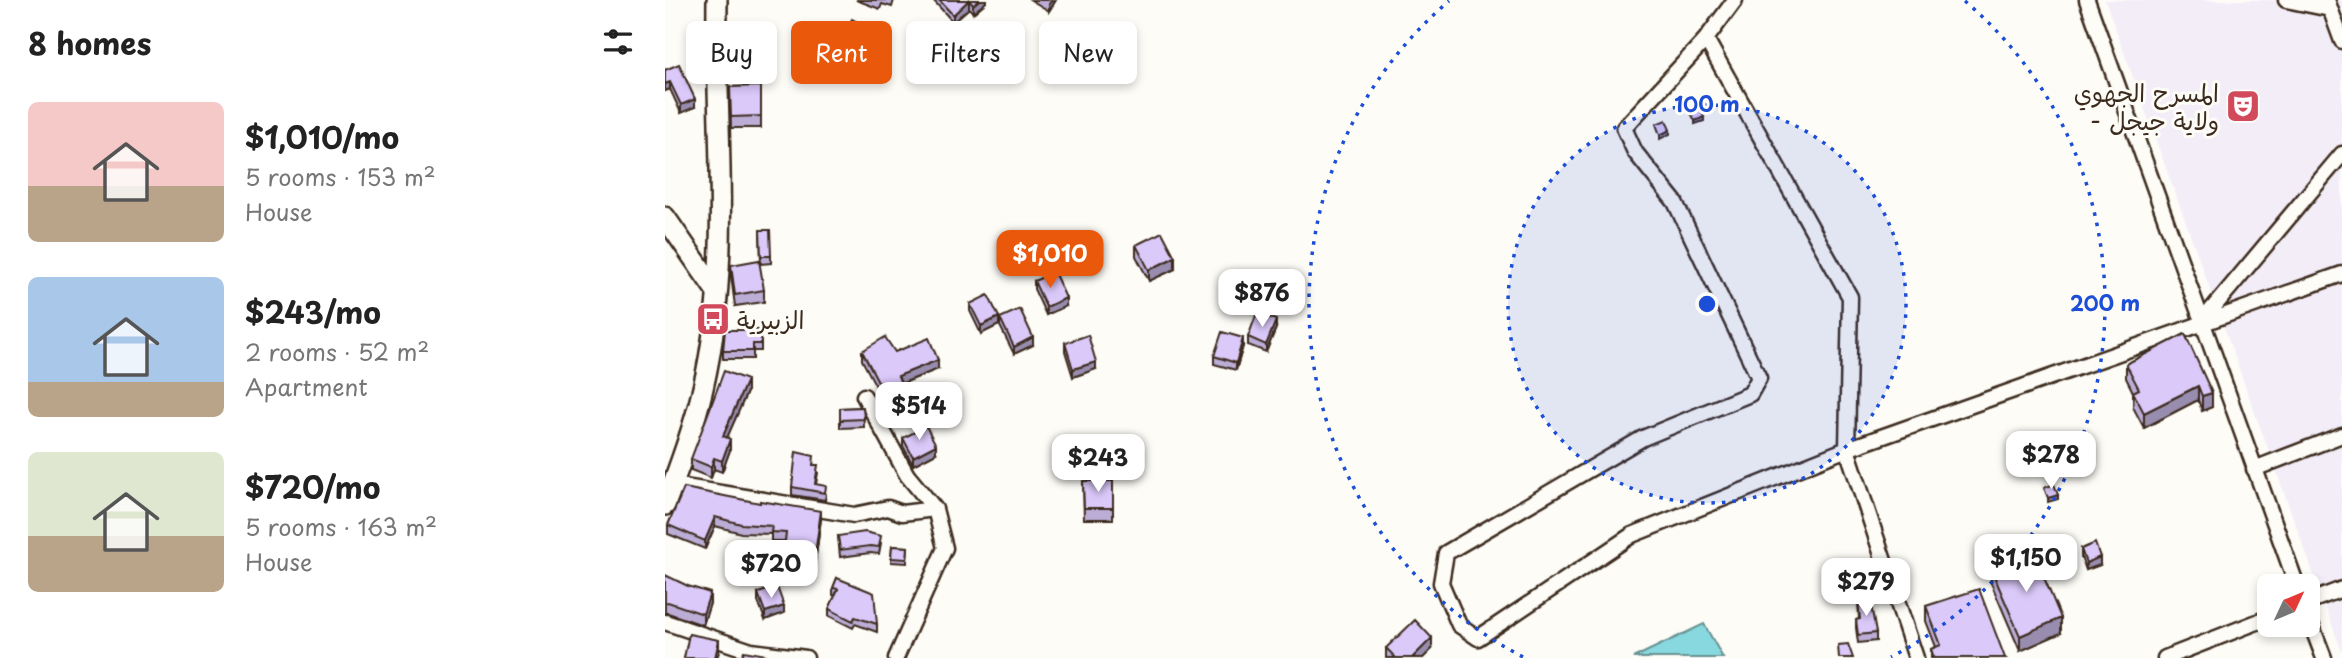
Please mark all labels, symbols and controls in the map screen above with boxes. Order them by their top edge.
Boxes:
text: 8 homes [28,20,151,65]
chip: Buy [686,21,777,84]
chip: Rent [791,21,892,84]
chip: Filters [906,21,1025,84]
chip: New [1039,21,1137,84]
icon: filters [599,23,637,61]
place label: المسرح الجهوي - ولاية جيجل [2074,74,2219,138]
text: 100 m [1674,87,1740,119]
theatre icon: المسرح الجهوي - ولاية جيجل [2224,87,2262,125]
text: $1,010/mo [245,114,399,159]
icon: home [84,130,168,214]
text: 5 rooms · 153 m² [245,159,436,194]
text: House [245,194,312,229]
pin: $1,010 [993,230,1107,290]
text: $1,010 [1012,235,1088,270]
pin: $876 [1221,270,1303,329]
text: $876 [1234,274,1290,309]
text: 200 m [2070,286,2140,318]
text: $243/mo [245,289,381,334]
centre of rings [1695,292,1719,316]
bus stop icon: الزبيرية [694,300,732,338]
place label: الزبيرية [737,301,804,337]
icon: home [84,305,168,389]
text: 2 rooms · 52 m² [245,334,429,369]
text: Apartment [245,369,368,404]
pin: $514 [878,382,960,442]
text: $514 [891,387,947,422]
pin: $278 [2010,432,2092,491]
pin: $243 [1057,434,1139,494]
text: $278 [2022,436,2080,471]
text: $243 [1068,439,1128,474]
text: $720/mo [245,464,380,509]
icon: home [84,480,168,564]
text: 5 rooms · 163 m² [245,509,437,544]
pin: $1,150 [1969,534,2083,594]
text: $1,150 [1990,539,2062,574]
pin: $720 [730,540,812,600]
text: House [245,544,312,579]
text: $720 [741,545,801,580]
pin: $279 [1825,558,1907,618]
text: $279 [1837,563,1895,598]
north arrow [2257,574,2321,637]
map controls [2257,574,2320,637]

